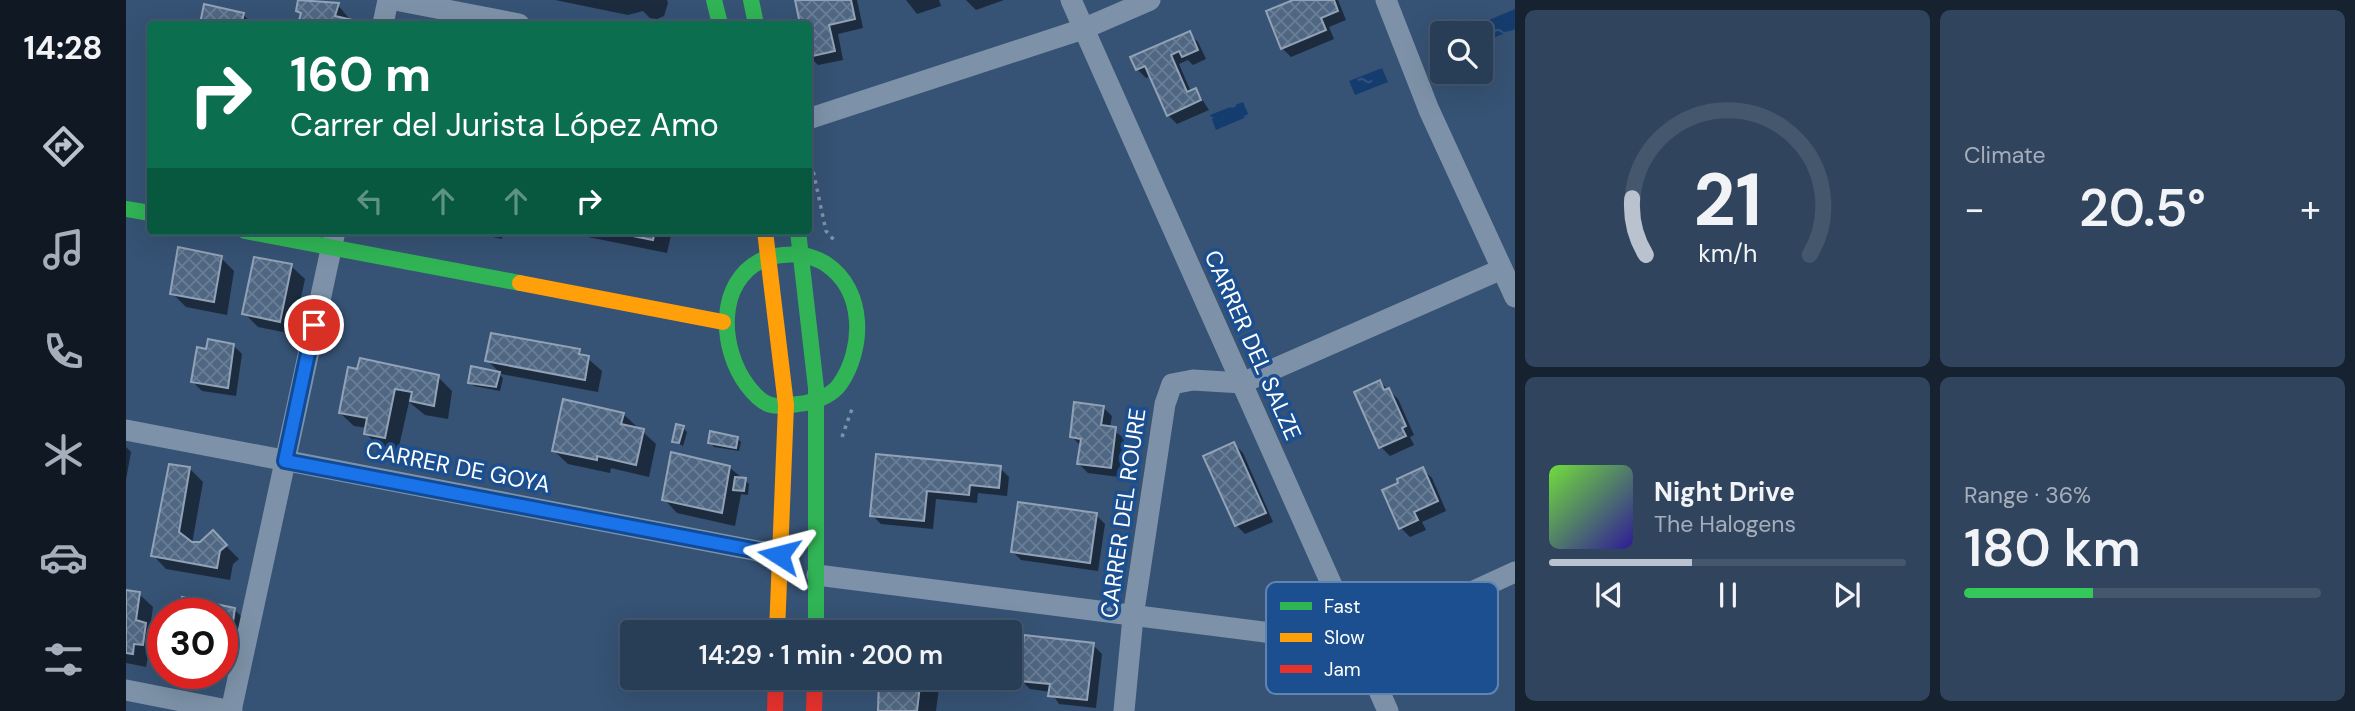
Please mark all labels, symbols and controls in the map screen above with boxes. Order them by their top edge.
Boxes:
map controls [1430,21,1493,84]
button: search [1430,21,1493,84]
text: 14:28 [23,27,103,69]
text: 160 m [290,42,431,106]
icon: right [175,49,266,140]
text: Carrer del Jurista López Amo [290,104,719,146]
icon: directions [39,122,88,171]
text: Climate [1964,140,2046,170]
text: 21 [1693,153,1762,248]
text: 20.5° [2079,174,2206,242]
icon: left [351,182,389,220]
icon: ahead [424,182,462,220]
icon: ahead [497,182,535,220]
icon: right [570,182,608,220]
text: − [1964,184,1985,234]
text: + [2300,184,2321,234]
icon: music [39,225,88,274]
text: km/h [1698,236,1757,269]
street label: CARRER DEL SALZE [1198,245,1308,445]
pin [284,295,344,355]
icon: arrive [295,306,333,344]
icon: phone [39,327,88,376]
street label: CARRER DEL ROURE [1093,406,1153,620]
icon: climate [39,430,88,479]
street label: CARRER DE GOYA [363,434,553,500]
text: Night Drive [1654,475,1795,509]
text: Range · 36% [1964,480,2091,510]
text: The Halogens [1654,509,1796,539]
text: 180 km [1964,514,2141,582]
position arrow [742,518,816,592]
icon: car [39,533,88,582]
icon: previous [1590,576,1628,614]
icon: pause [1709,576,1747,614]
icon: next [1828,576,1866,614]
legend [1266,582,1498,694]
text: Fast [1324,594,1360,619]
speed limit sign: 30 [147,598,238,689]
text: Slow [1324,625,1365,650]
icon: filters [39,635,88,684]
text: 14:29 · 1 min · 200 m [699,638,943,672]
text: Jam [1324,657,1361,682]

